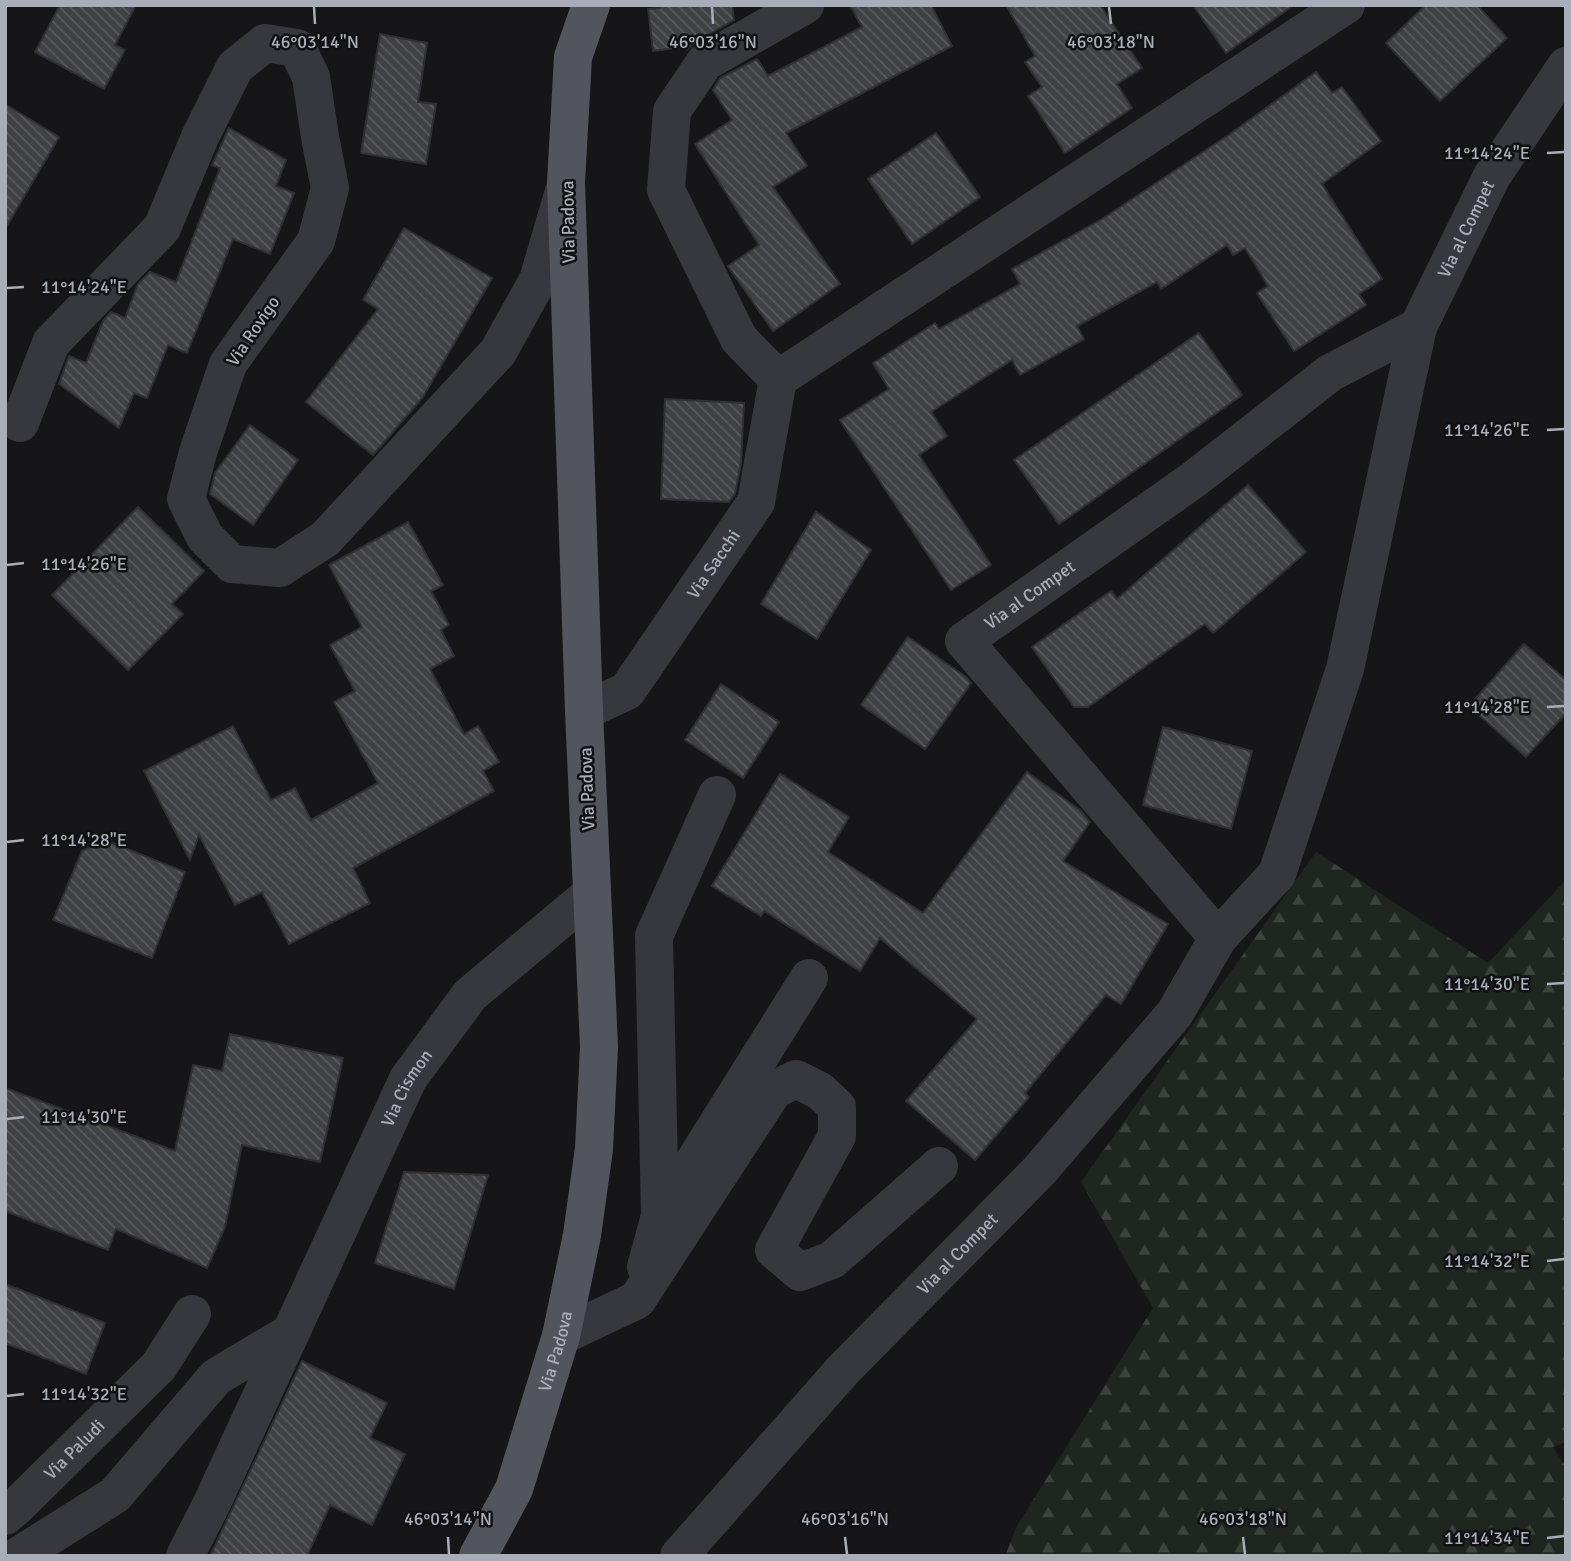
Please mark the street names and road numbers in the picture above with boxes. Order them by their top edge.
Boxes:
street label: Via al Compet [1433,177,1499,282]
street label: Via Padova [556,180,580,264]
street label: Via Rovigo [222,292,284,370]
street label: Via Sacchi [682,525,745,603]
street label: Via al Compet [980,555,1079,634]
street label: Via Padova [575,747,599,831]
street label: Via Cismon [376,1045,437,1130]
street label: Via al Compet [912,1208,1002,1299]
street label: Via Padova [534,1309,577,1394]
street label: Via Paludi [39,1415,109,1484]

